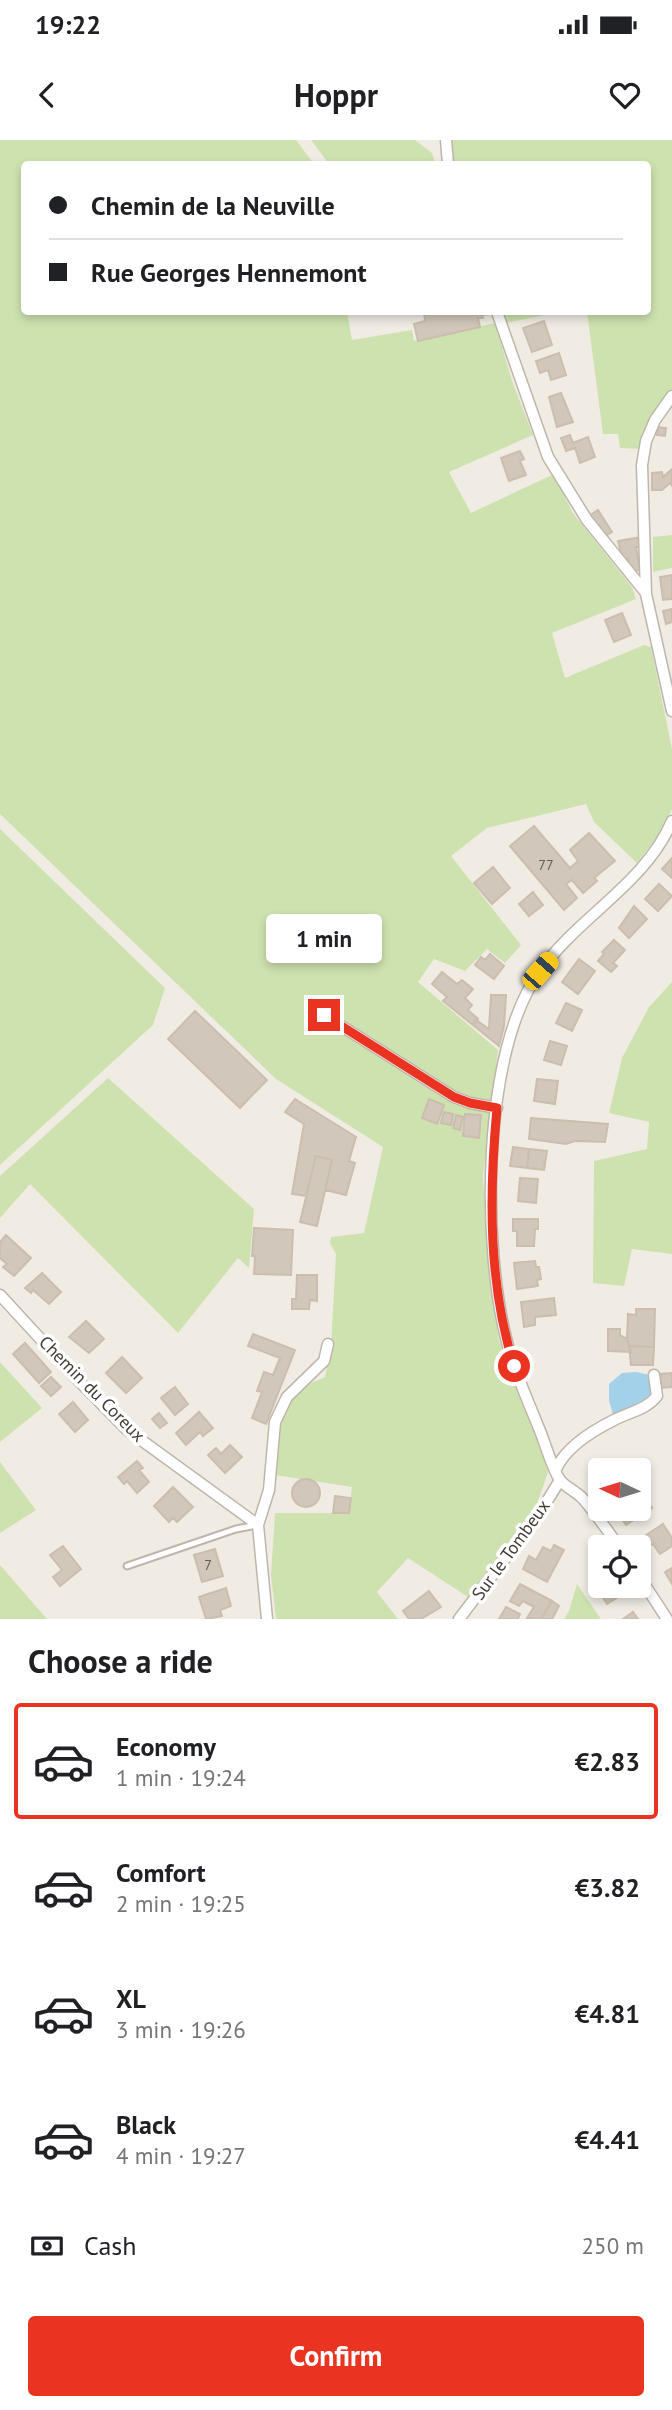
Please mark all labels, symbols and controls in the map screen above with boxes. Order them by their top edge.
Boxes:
text: 19:22 [35,8,101,41]
text: Hoppr [294,74,378,116]
icon: back [28,76,66,114]
icon: heart [606,76,644,114]
text: Chemin de la Neuville [91,189,335,222]
text: Rue Georges Hennemont [91,256,367,289]
house number: 77 [538,856,554,874]
callout: 1 min [266,914,382,962]
text: 1 min [296,924,352,953]
car [519,948,562,994]
route end [308,999,340,1031]
street label: Chemin du Coreux [34,1331,150,1447]
route start [498,1350,530,1382]
north arrow [588,1458,651,1521]
map controls [588,1458,651,1598]
street label: Sur le Tombeux [466,1495,555,1604]
button: locate [588,1535,651,1598]
house number: 7 [204,1556,212,1574]
text: Choose a ride [28,1640,213,1682]
icon: car [32,1730,95,1793]
text: Economy [116,1730,216,1763]
text: €2.83 [575,1745,640,1778]
text: 1 min · 19:24 [116,1763,246,1792]
icon: car [32,1856,95,1919]
text: Comfort [116,1856,206,1889]
text: €3.82 [575,1871,640,1904]
text: 2 min · 19:25 [116,1889,246,1918]
icon: car [32,1982,95,2045]
text: XL [116,1982,146,2015]
text: €4.81 [575,1997,640,2030]
text: 3 min · 19:26 [116,2015,246,2044]
icon: car [32,2108,95,2171]
text: Black [116,2108,176,2141]
text: €4.41 [575,2123,640,2156]
text: 4 min · 19:27 [116,2141,246,2170]
icon: cash [28,2227,66,2265]
text: Cash [84,2229,136,2262]
text: 250 m [582,2231,644,2260]
button: Confirm [28,2316,644,2396]

